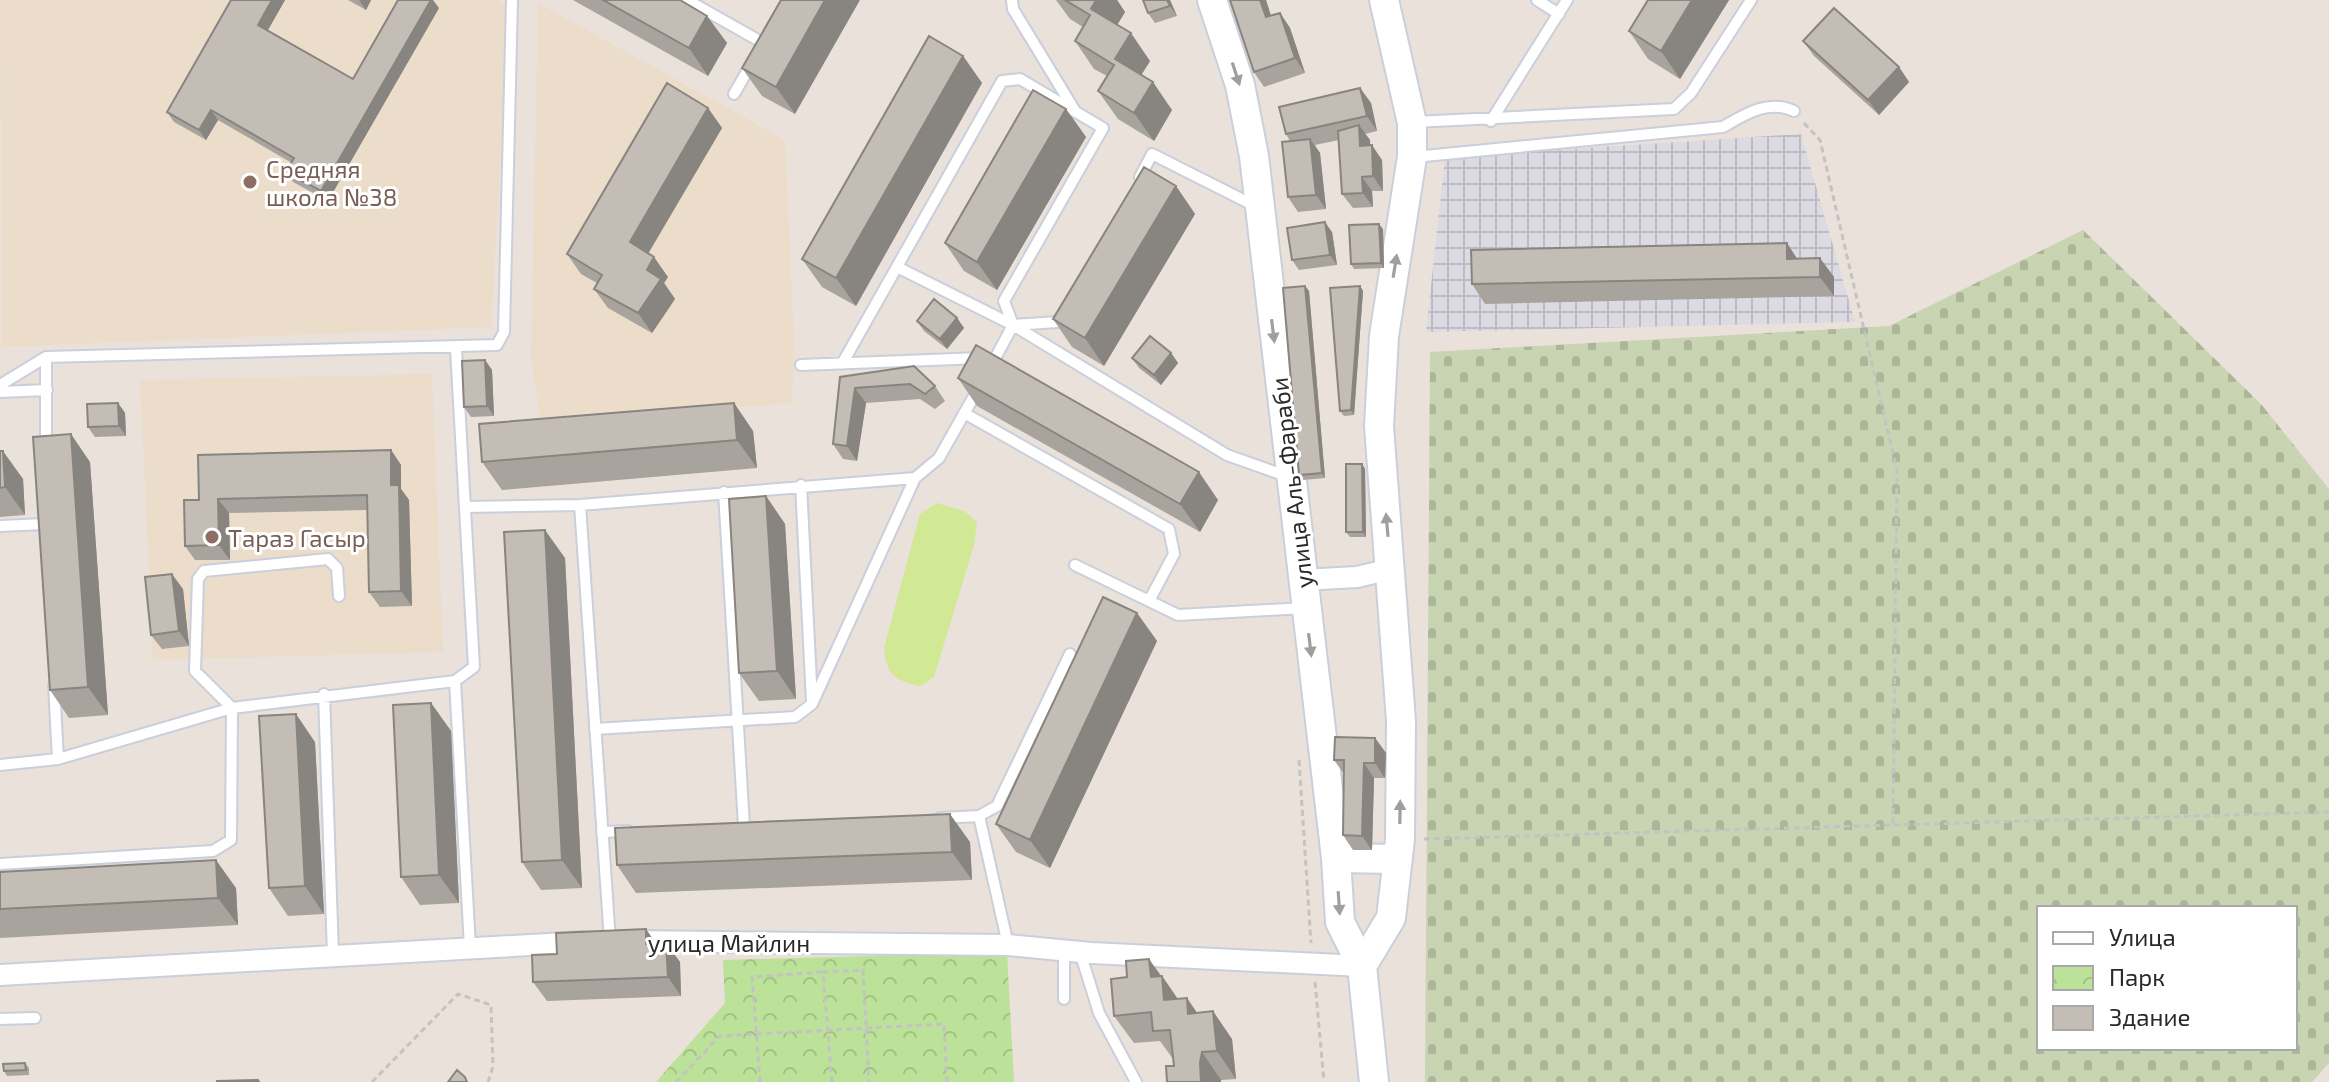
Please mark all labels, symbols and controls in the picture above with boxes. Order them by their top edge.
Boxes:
one-way arrow [1231,62,1243,86]
place label: Средняя школа №38 [266,154,397,211]
marker: Средняя школа №38 [241,173,259,191]
one-way arrow [1389,253,1402,278]
one-way arrow [1267,319,1280,344]
street label: улица Аль-Фараби [1264,376,1319,590]
one-way arrow [1380,512,1393,537]
place label: Тараз Гасыр [228,523,366,552]
marker: Тараз Гасыр [203,528,221,546]
one-way arrow [1304,633,1317,658]
one-way arrow [1394,799,1406,824]
one-way arrow [1333,891,1346,916]
legend [2037,906,2297,1050]
text: Улица [2109,922,2176,951]
street label: улица Майлин [648,928,810,958]
text: Парк [2109,962,2165,991]
text: Здание [2109,1002,2191,1031]

